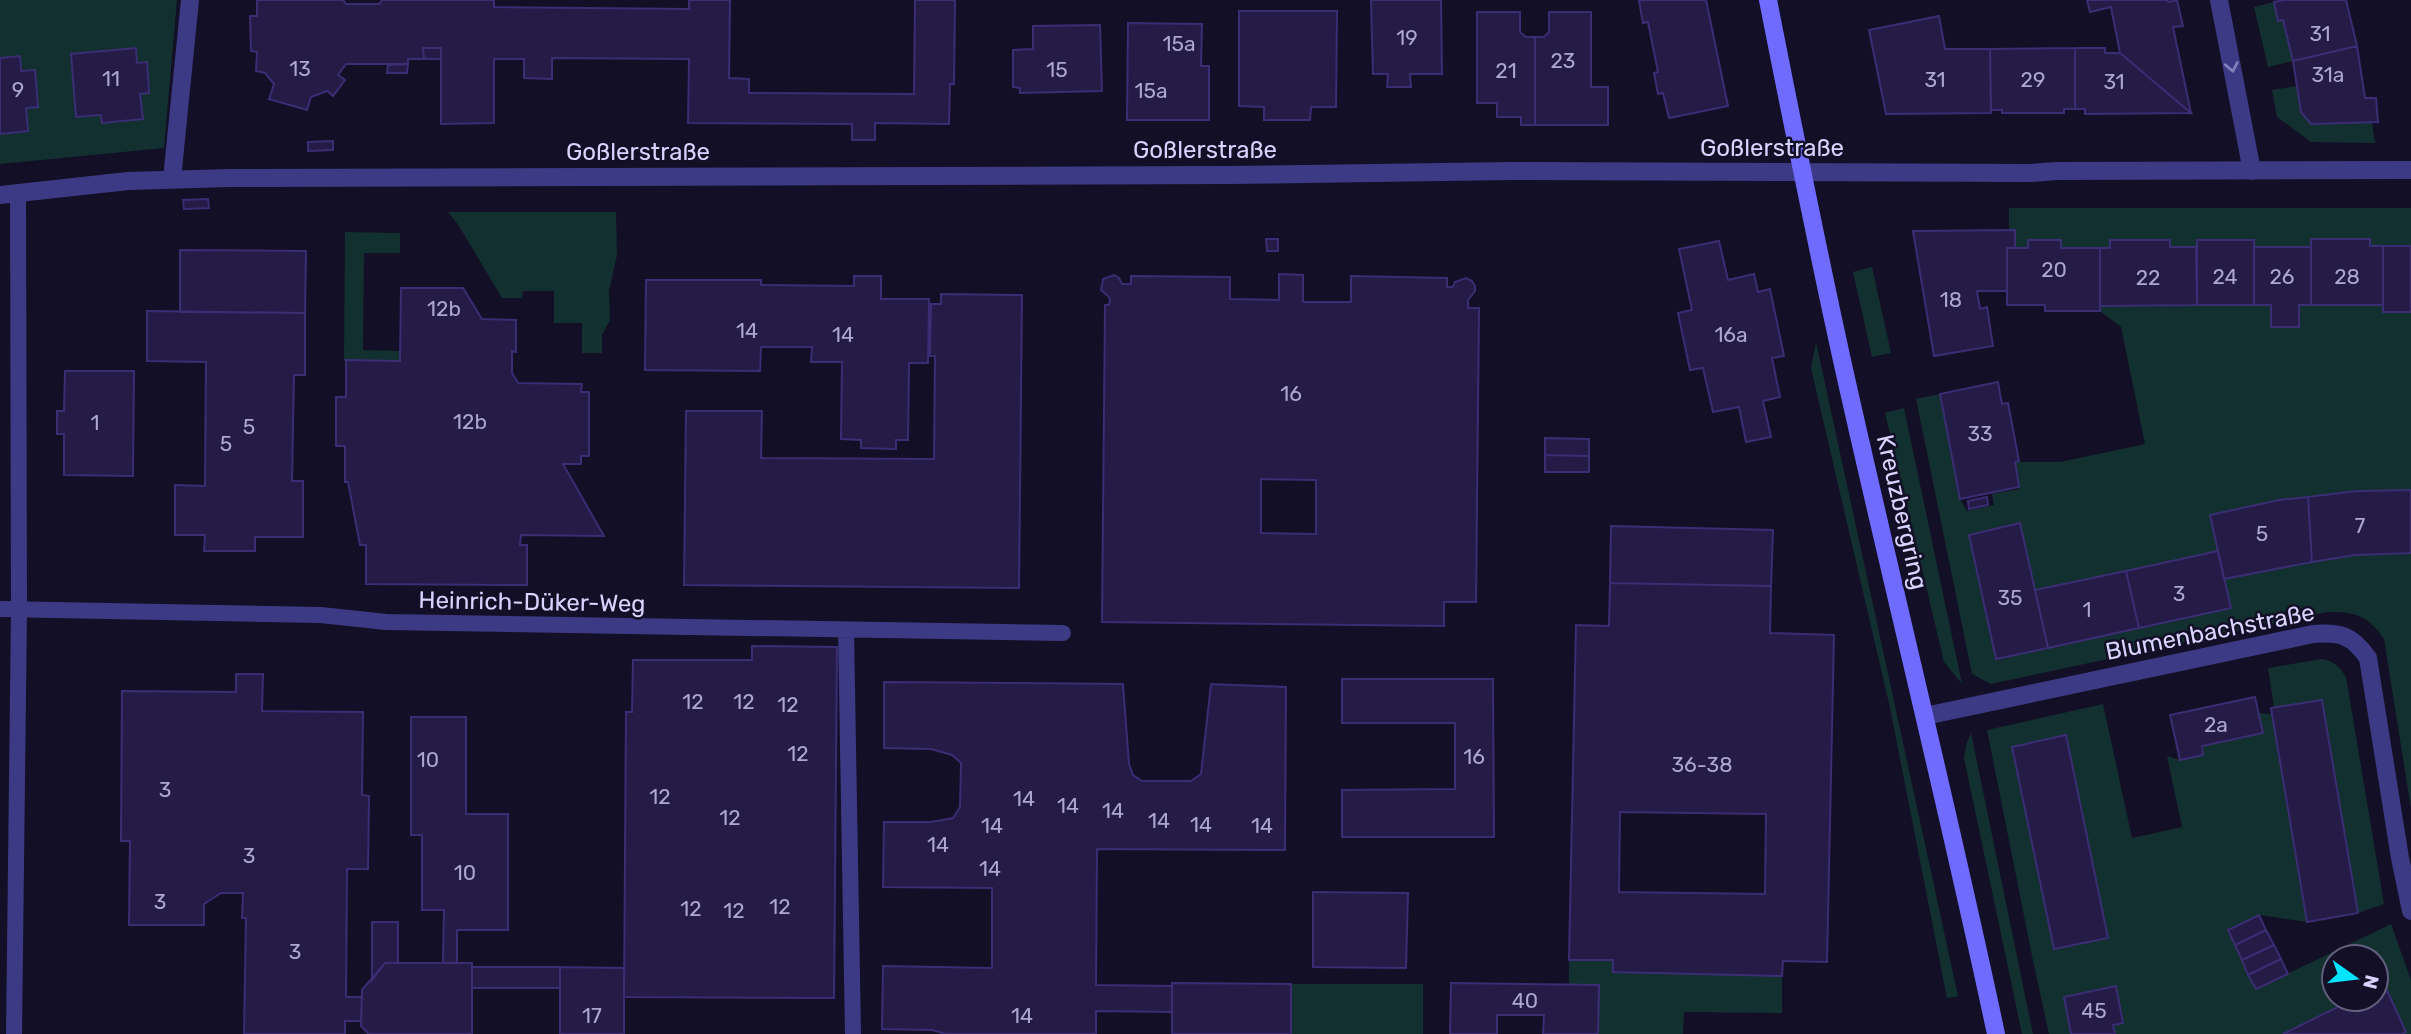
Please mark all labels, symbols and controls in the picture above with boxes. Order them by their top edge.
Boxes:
house number: 31 [2309,21,2331,46]
house number: 19 [1396,25,1418,50]
house number: 15a [1162,31,1196,56]
house number: 23 [1551,48,1575,73]
house number: 13 [289,56,311,81]
house number: 15 [1046,57,1068,82]
house number: 21 [1495,58,1517,83]
one-way arrow [2224,61,2239,73]
house number: 31a [2312,62,2344,87]
house number: 11 [102,66,120,91]
house number: 31 [1924,67,1946,92]
house number: 29 [2021,67,2045,92]
house number: 31 [2103,69,2125,94]
house number: 9 [12,77,24,102]
house number: 15a [1134,78,1168,103]
street label: Goßlerstraße [1700,134,1844,162]
street label: Goßlerstraße [1133,136,1277,164]
street label: Goßlerstraße [566,138,710,166]
house number: 20 [2041,257,2067,282]
house number: 24 [2212,264,2238,289]
house number: 26 [2270,264,2295,289]
house number: 28 [2334,264,2360,289]
house number: 22 [2136,265,2160,290]
house number: 18 [1940,287,1962,312]
house number: 12b [427,296,461,321]
house number: 14 [736,318,758,343]
house number: 14 [832,322,854,347]
house number: 16a [1714,322,1748,347]
house number: 16 [1280,381,1302,406]
house number: 12b [453,409,487,434]
house number: 1 [91,410,100,435]
house number: 5 [243,414,255,439]
house number: 33 [1967,421,1993,446]
house number: 5 [220,431,232,456]
street label: Kreuzbergring [1871,432,1933,592]
house number: 7 [2355,513,2366,538]
house number: 5 [2256,521,2268,546]
house number: 3 [2173,581,2185,606]
house number: 35 [1997,585,2023,610]
street label: Heinrich-Düker-Weg [418,586,646,618]
house number: 1 [2083,597,2092,622]
street label: Blumenbachstraße [2103,598,2317,666]
house number: 12 [682,689,704,714]
house number: 12 [733,689,755,714]
house number: 12 [777,692,799,717]
house number: 2a [2204,712,2228,737]
house number: 12 [787,741,809,766]
house number: 16 [1463,744,1485,769]
house number: 10 [417,747,439,772]
house number: 36-38 [1672,752,1732,777]
house number: 3 [159,777,171,802]
house number: 12 [649,784,671,809]
house number: 14 [1013,786,1035,811]
house number: 14 [1057,793,1079,818]
house number: 14 [1102,798,1124,823]
house number: 12 [719,805,741,830]
house number: 14 [1148,808,1170,833]
house number: 14 [1190,812,1212,837]
house number: 14 [981,813,1003,838]
house number: 14 [1251,813,1273,838]
house number: 14 [927,832,949,857]
house number: 3 [243,843,255,868]
house number: 14 [979,856,1001,881]
house number: 10 [454,860,476,885]
house number: 3 [154,889,166,914]
house number: 12 [769,894,791,919]
house number: 12 [680,896,702,921]
house number: 12 [723,898,745,923]
house number: 3 [289,939,301,964]
north arrow [2320,943,2390,1013]
text: N [2358,973,2384,991]
house number: 40 [1512,988,1538,1013]
house number: 45 [2081,998,2107,1023]
house number: 17 [582,1003,602,1028]
house number: 14 [1011,1003,1033,1028]

